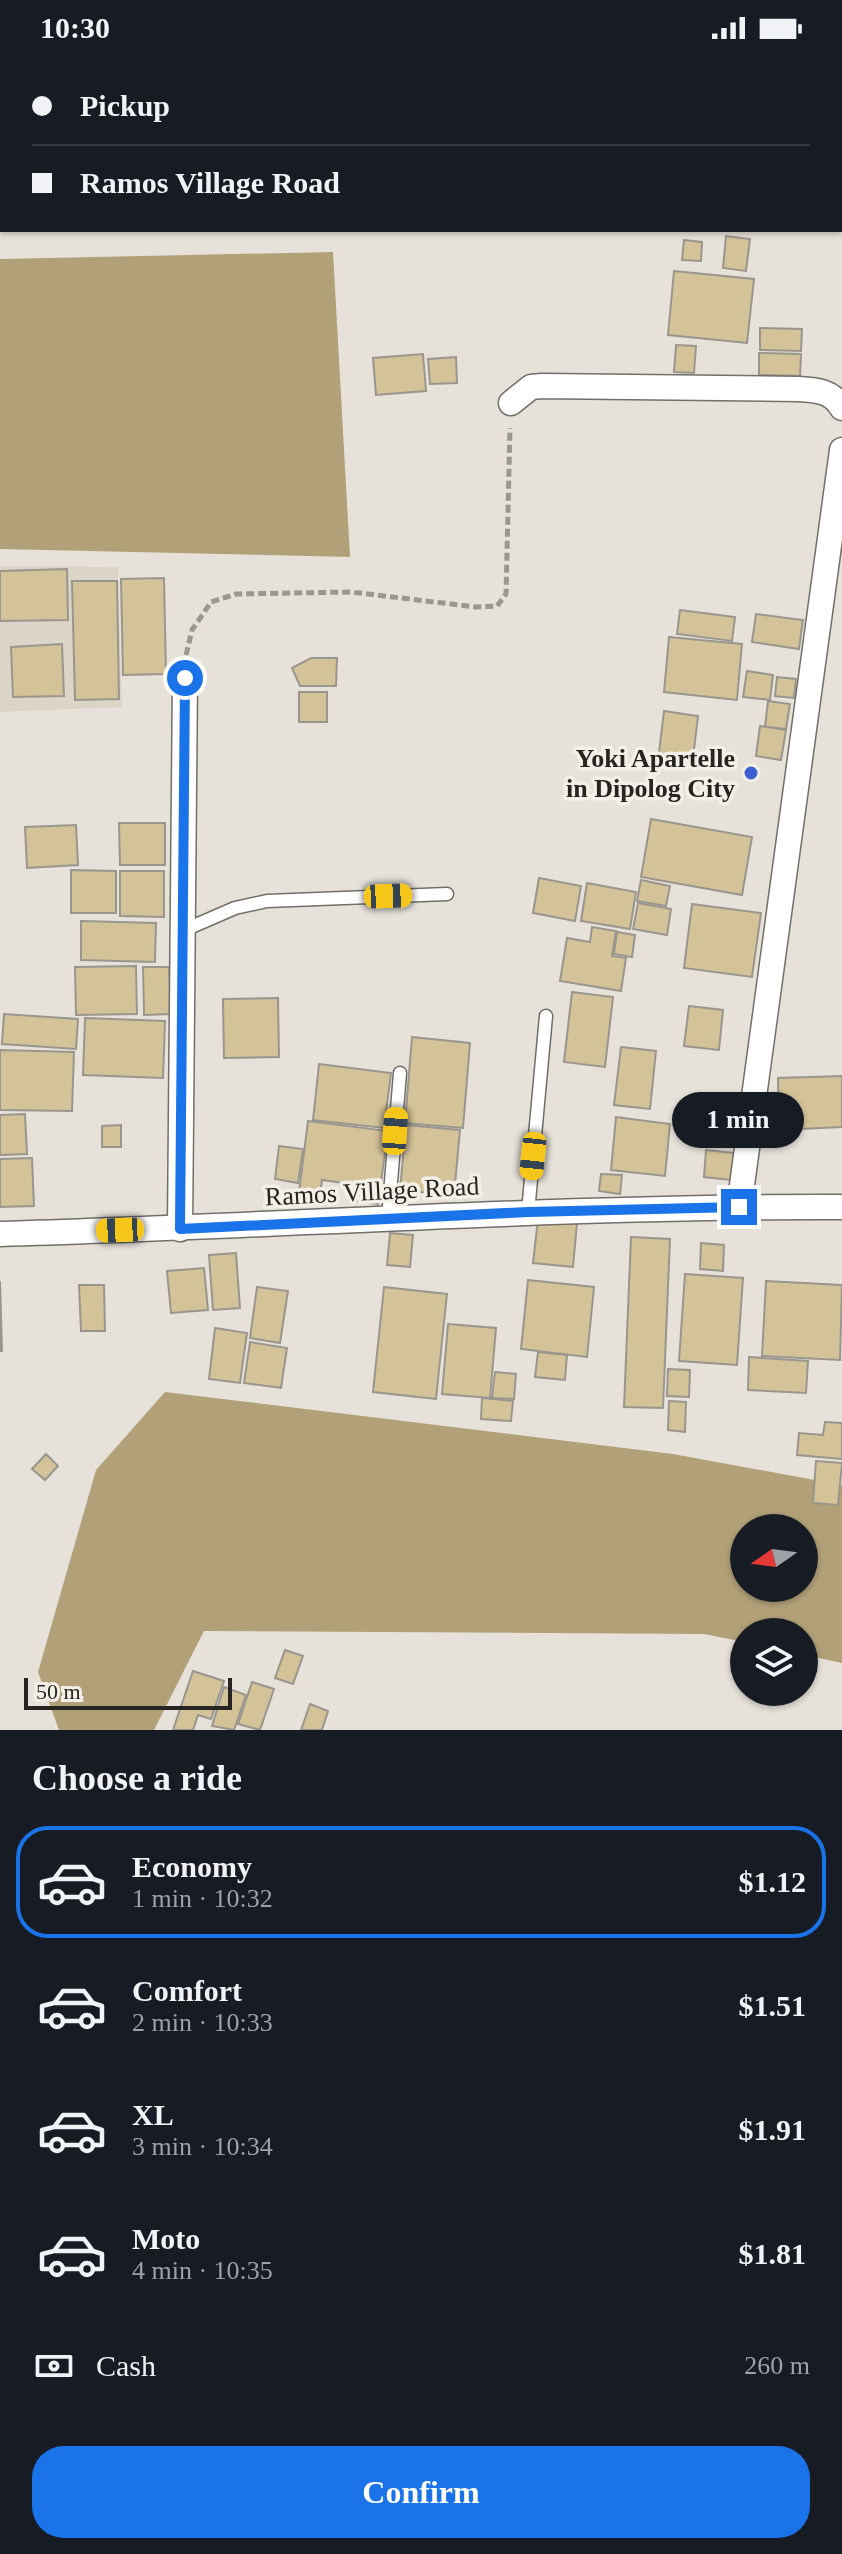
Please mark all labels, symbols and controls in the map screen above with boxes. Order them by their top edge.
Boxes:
text: 10:30 [40,11,110,44]
text: Pickup [80,89,170,122]
text: Ramos Village Road [80,166,340,199]
route start [167,660,203,696]
place label: Yoki Apartelle in Dipolog City [566,744,735,803]
marker: Yoki Apartelle in Dipolog City [742,764,760,782]
car [364,883,412,909]
callout: 1 min [673,1091,805,1147]
text: 1 min [707,1105,769,1134]
car [381,1106,409,1156]
car [519,1131,547,1181]
street label: Ramos Village Road [264,1171,480,1212]
route end [721,1189,757,1225]
car [96,1217,144,1243]
north arrow [730,1514,818,1602]
map controls [730,1514,818,1706]
button: layers [730,1618,818,1706]
scale bar [24,1674,232,1710]
text: 50 m [36,1679,81,1704]
text: Choose a ride [32,1758,242,1798]
icon: car [36,1846,108,1918]
text: Economy [132,1850,252,1883]
text: $1.12 [739,1865,806,1898]
text: 1 min · 10:32 [132,1884,273,1913]
icon: car [36,1970,108,2042]
text: Comfort [132,1974,242,2007]
text: $1.51 [739,1989,806,2022]
text: 2 min · 10:33 [132,2008,273,2037]
icon: car [36,2094,108,2166]
text: XL [132,2098,174,2131]
text: $1.91 [739,2113,806,2146]
text: 3 min · 10:34 [132,2132,273,2161]
icon: car [36,2218,108,2290]
text: Moto [132,2222,200,2255]
text: $1.81 [739,2237,806,2270]
text: 4 min · 10:35 [132,2256,273,2285]
icon: cash [32,2344,76,2388]
text: Cash [96,2349,156,2382]
text: 260 m [744,2351,810,2380]
button: Confirm [32,2446,810,2538]

